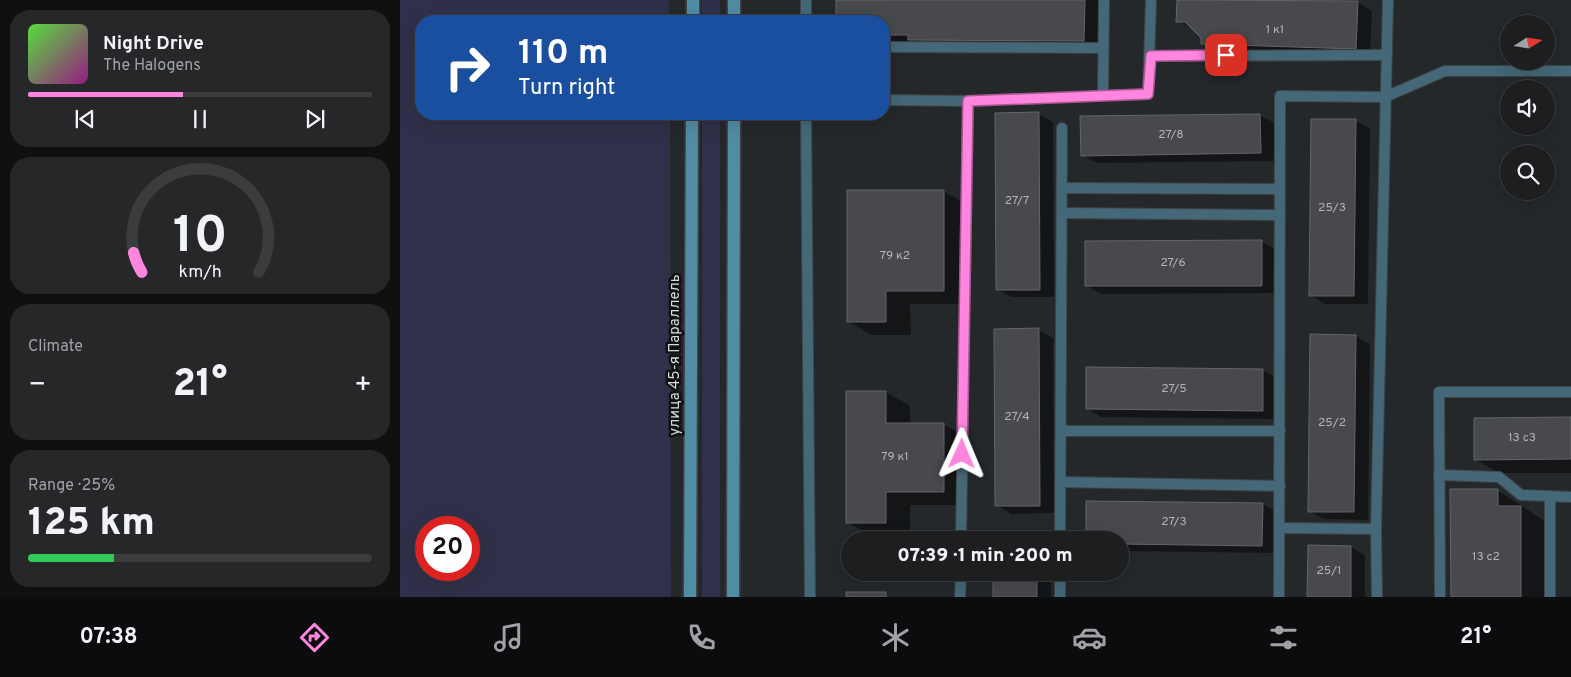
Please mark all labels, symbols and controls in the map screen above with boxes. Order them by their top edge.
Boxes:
north arrow [1500,15,1555,70]
map controls [1500,15,1555,200]
house number: 1 к1 [1266,22,1284,38]
text: Night Drive [103,32,204,56]
text: 110 m [518,32,608,76]
pin [1205,34,1247,76]
icon: right [435,35,500,100]
icon: arrive [1212,41,1240,69]
text: The Halogens [103,56,201,76]
text: Turn right [518,75,615,102]
button: sound [1500,80,1555,135]
icon: previous [71,105,99,133]
icon: pause [186,105,214,133]
icon: next [301,105,329,133]
house number: 27/8 [1158,127,1184,143]
button: search [1500,145,1555,200]
house number: 27/7 [1005,193,1029,209]
house number: 25/3 [1318,200,1346,216]
text: 10 [173,205,227,271]
house number: 79 к2 [880,248,910,264]
house number: 27/6 [1160,255,1186,271]
text: km/h [178,261,222,284]
street label: улица 45-я Параллель [666,274,685,436]
text: Climate [28,337,83,357]
text: 21° [173,361,227,410]
text: − [28,368,46,404]
text: + [354,368,372,404]
house number: 27/5 [1161,381,1187,397]
house number: 27/4 [1004,409,1030,425]
house number: 25/2 [1318,415,1346,431]
position arrow [935,427,987,479]
house number: 13 с3 [1508,430,1536,446]
house number: 79 к1 [881,449,909,465]
text: Range · 25% [28,476,115,496]
text: 125 km [28,500,155,549]
house number: 27/3 [1161,514,1187,530]
speed limit sign: 20 [415,516,480,581]
text: 07:39 · 1 min · 200 m [897,544,1073,568]
house number: 13 с2 [1472,549,1500,565]
house number: 25/1 [1316,563,1342,579]
icon: directions [297,620,332,655]
icon: music [491,620,526,655]
icon: phone [684,620,719,655]
icon: climate [878,620,913,655]
icon: car [1072,620,1107,655]
icon: filters [1266,620,1301,655]
text: 07:38 [79,624,138,651]
text: 21° [1460,624,1491,651]

